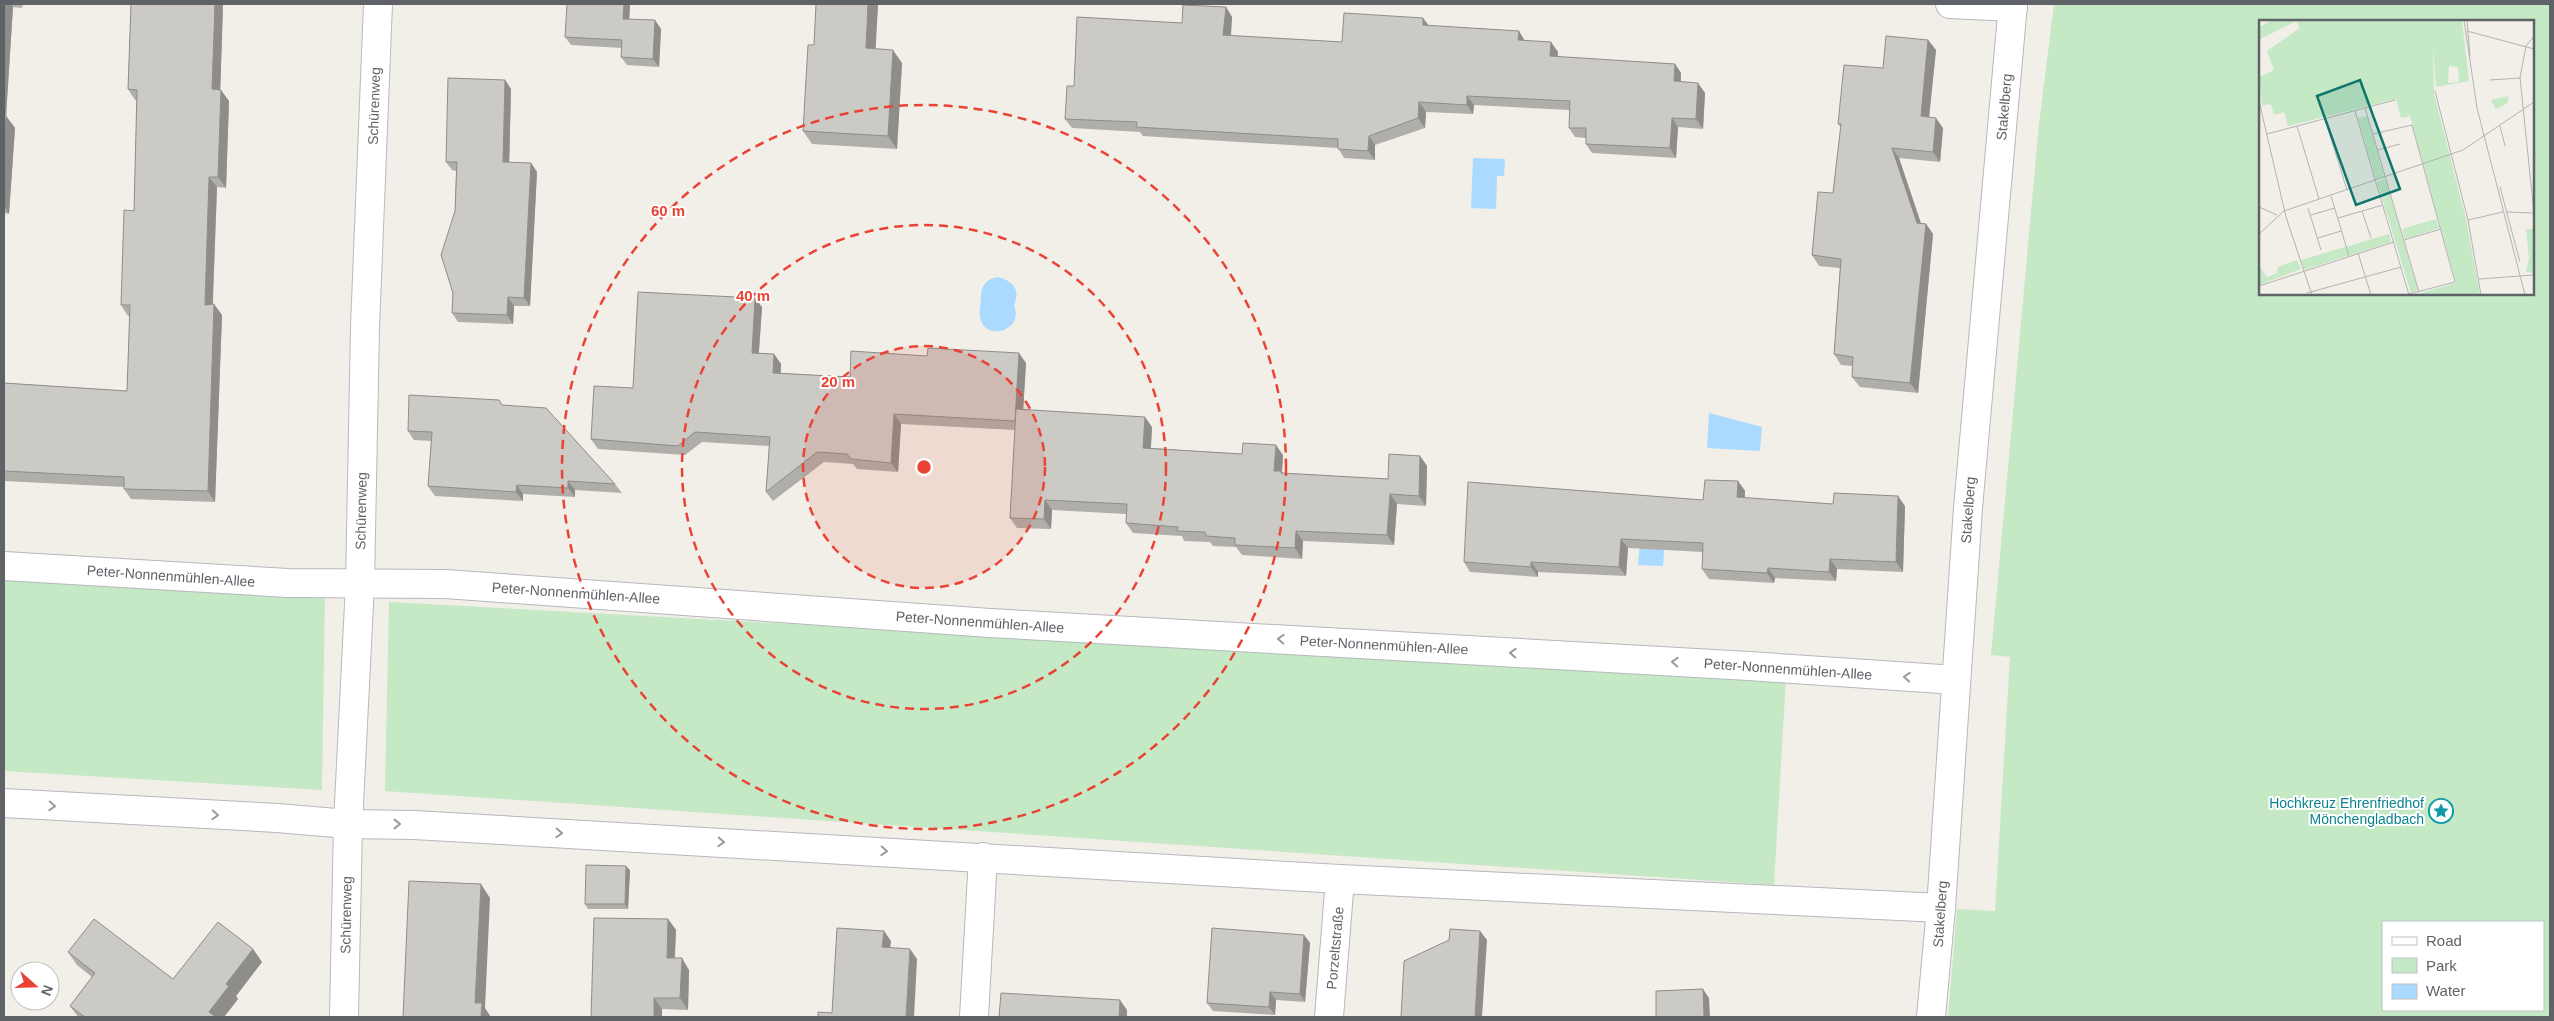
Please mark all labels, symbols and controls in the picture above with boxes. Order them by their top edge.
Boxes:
inset map [2259,20,2534,295]
street label: Schürenweg [365,67,383,145]
street label: Stakelberg [1993,73,2015,141]
text: 60 m [651,202,685,219]
text: 40 m [736,287,770,304]
text: 20 m [821,373,855,390]
centre of rings [915,458,933,476]
street label: Schürenweg [352,472,370,550]
street label: Stakelberg [1958,476,1978,544]
street label: Peter-Nonnenmühlen-Allee [86,562,256,590]
street label: Peter-Nonnenmühlen-Allee [491,579,661,607]
street label: Peter-Nonnenmühlen-Allee [895,608,1065,636]
street label: Peter-Nonnenmühlen-Allee [1299,633,1469,657]
one-way arrow [1277,634,1285,645]
one-way arrow [1509,647,1517,658]
street label: Peter-Nonnenmühlen-Allee [1703,655,1873,683]
one-way arrow [1671,656,1679,667]
one-way arrow [1903,672,1911,683]
place label: Hochkreuz Ehrenfriedhof Mönchengladbach [2269,795,2424,827]
place icon: Hochkreuz Ehrenfriedhof Mönchengladbach [2428,798,2454,824]
one-way arrow [49,800,57,811]
one-way arrow [211,809,219,820]
one-way arrow [393,819,401,830]
one-way arrow [555,827,563,838]
one-way arrow [718,836,726,847]
one-way arrow [880,846,888,857]
street label: Schürenweg [337,876,355,954]
street label: Stakelberg [1930,880,1950,948]
street label: Porzeltstraße [1323,906,1347,990]
legend [2382,921,2544,1011]
text: Road [2426,932,2462,949]
text: Park [2426,957,2457,974]
north arrow [10,961,60,1011]
text: Water [2426,982,2465,999]
text: N [38,983,56,998]

